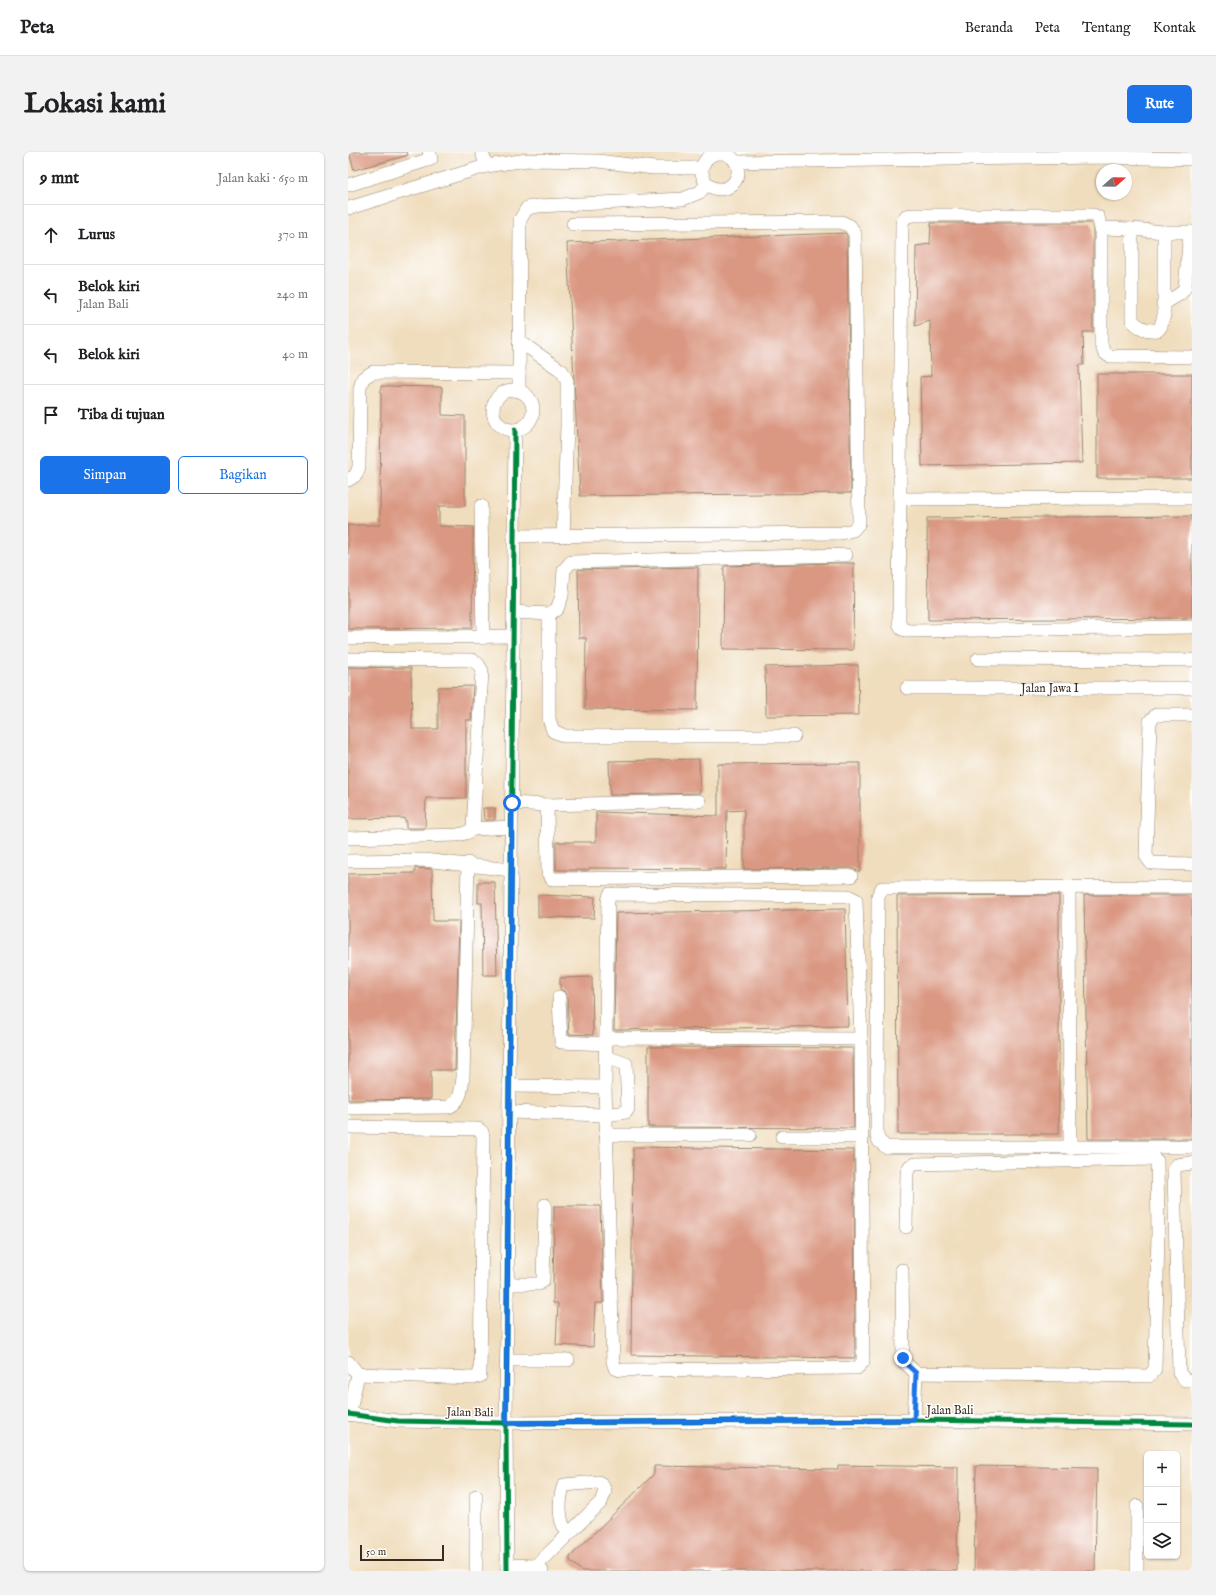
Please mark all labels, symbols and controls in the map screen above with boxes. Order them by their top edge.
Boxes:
text: Peta [20,16,54,40]
text: Beranda [965,19,1013,37]
text: Peta [1035,19,1060,37]
text: Tentang [1082,19,1131,37]
text: Kontak [1153,19,1196,37]
button: Rute [1127,85,1192,123]
text: Lokasi kami [24,87,166,122]
north arrow [1096,164,1132,200]
text: 9 mnt [40,168,79,189]
text: Jalan kaki · 650 m [218,170,308,187]
icon: ahead [40,224,62,246]
text: Lurus [78,225,115,244]
text: 370 m [278,226,308,243]
text: Belok kiri [78,277,140,296]
icon: left [40,284,62,306]
text: 240 m [276,286,308,303]
text: Jalan Bali [78,296,129,313]
icon: left [40,344,62,366]
text: Belok kiri [78,345,140,364]
text: 40 m [282,346,308,363]
icon: arrive [40,404,62,426]
text: Tiba di tujuan [78,405,165,424]
button: Simpan [40,456,170,494]
button: Bagikan [178,456,308,494]
street label: Jalan Jawa I [1019,681,1079,697]
route start [503,794,521,812]
route end [894,1349,912,1367]
street label: Jalan Bali [925,1403,973,1419]
street label: Jalan Bali [444,1405,494,1421]
map controls [1144,1451,1180,1559]
button: + [1144,1451,1180,1487]
button: − [1144,1487,1180,1523]
button: layers [1144,1523,1180,1559]
scale bar [360,1543,444,1562]
text: 50 m [366,1545,386,1559]

